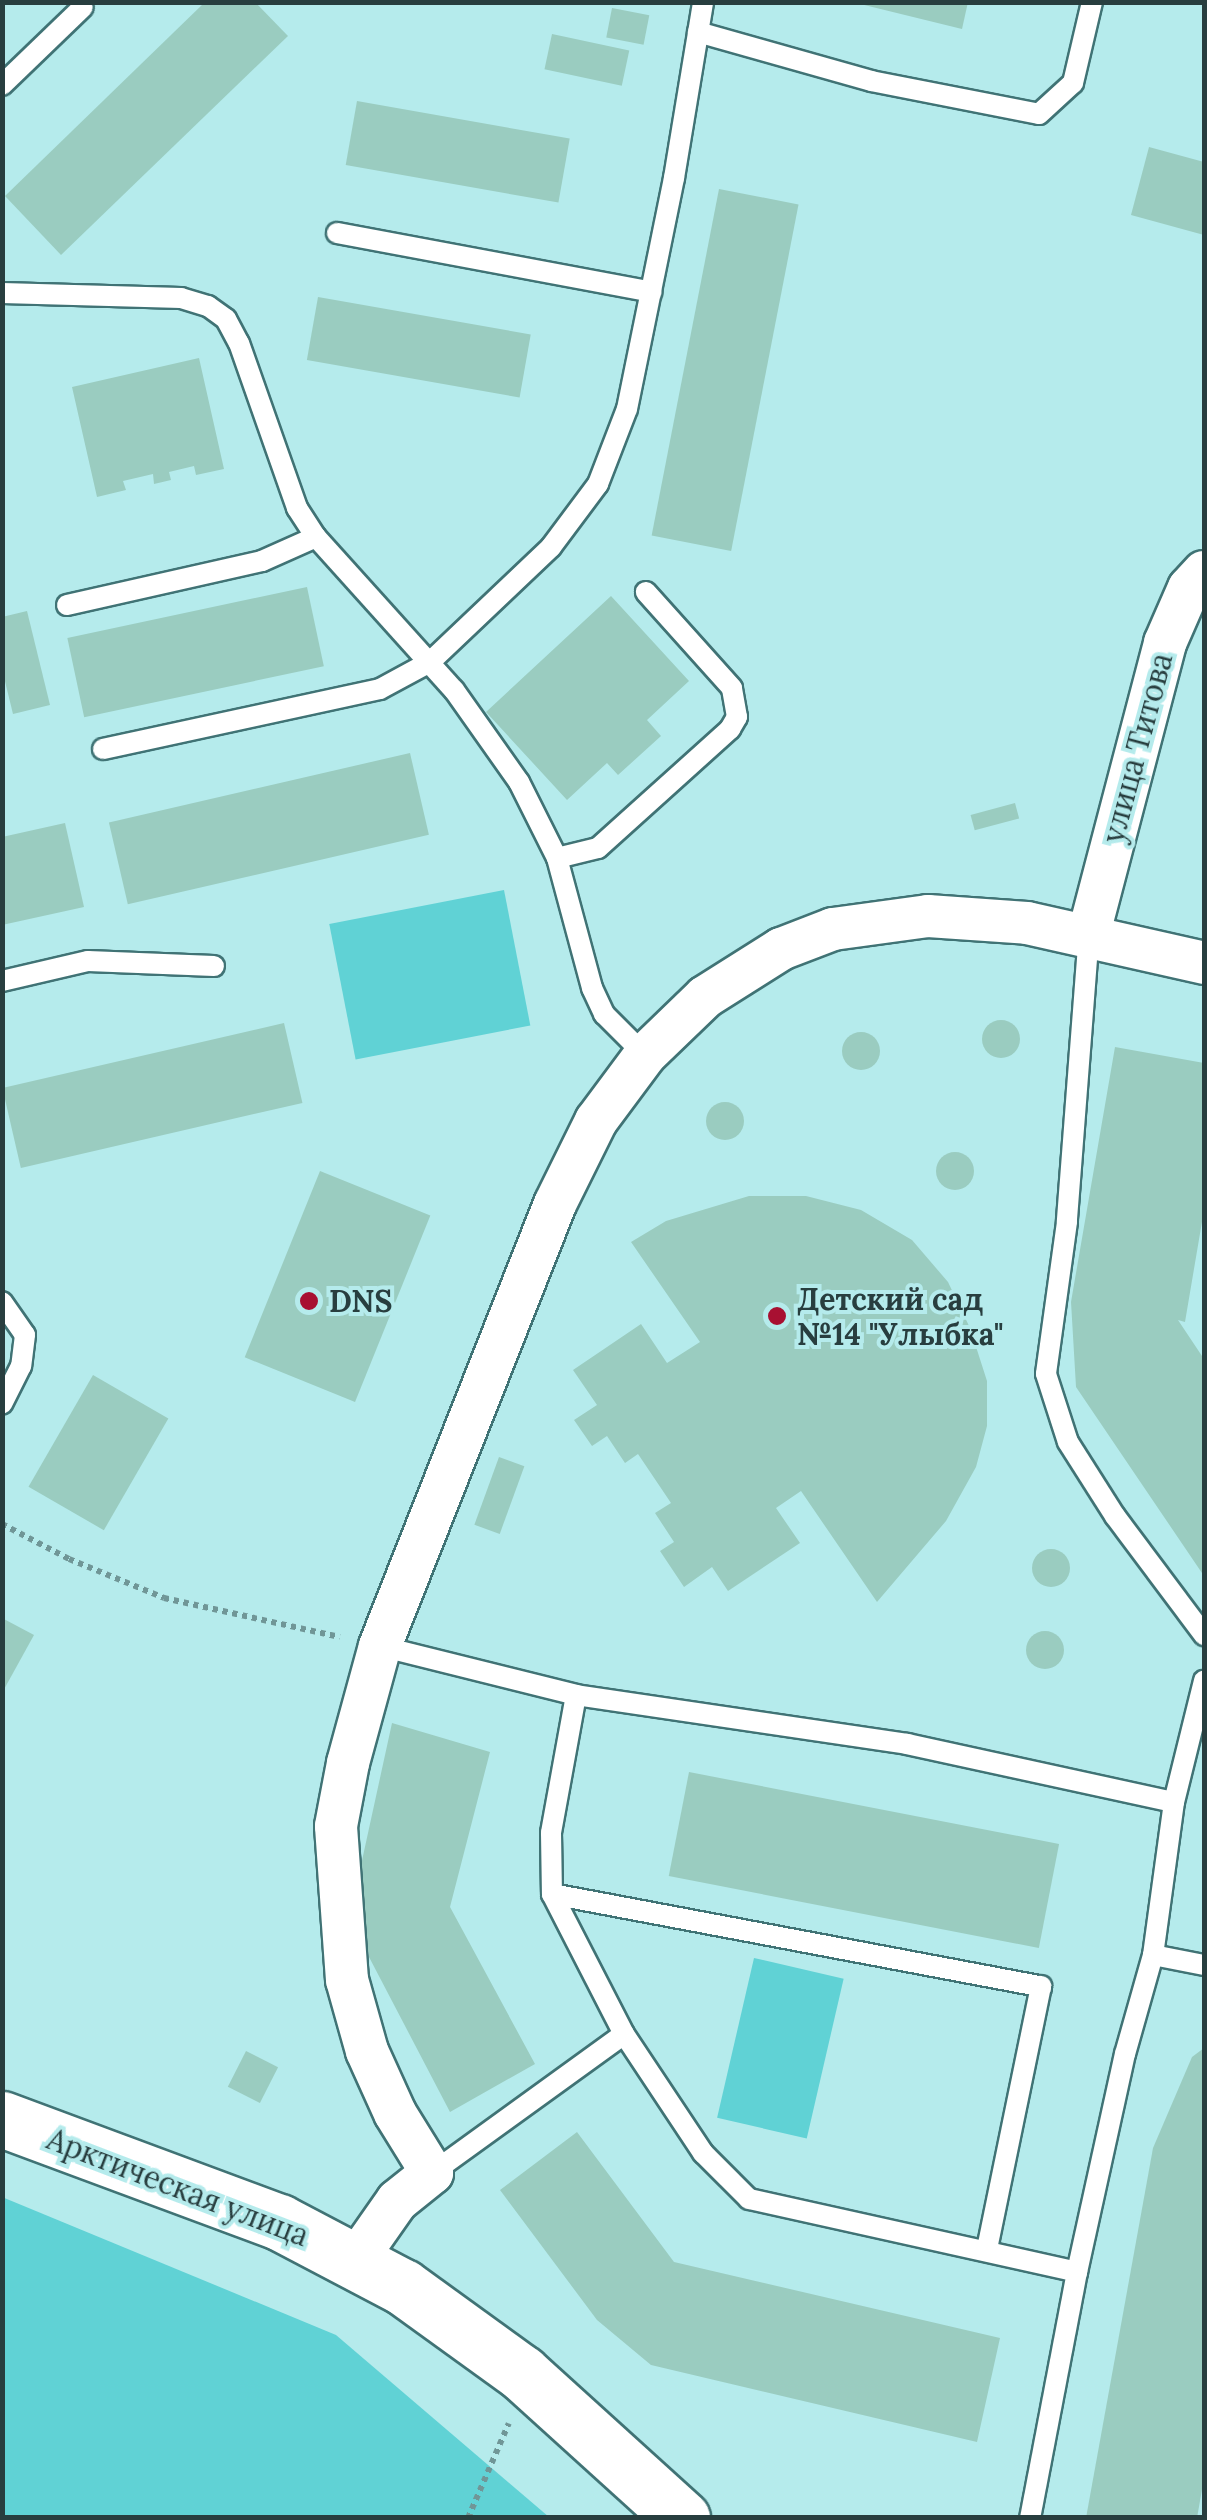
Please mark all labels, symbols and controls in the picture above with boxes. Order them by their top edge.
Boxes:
street label: улица Титова [1094,649,1180,847]
place label: Детский сад №14 "Улыбка" [797,1281,1004,1352]
place label: DNS [329,1283,392,1319]
marker: DNS [298,1290,320,1312]
marker: Детский сад №14 "Улыбка" [766,1305,788,1327]
street label: Арктическая улица [42,2120,314,2254]

